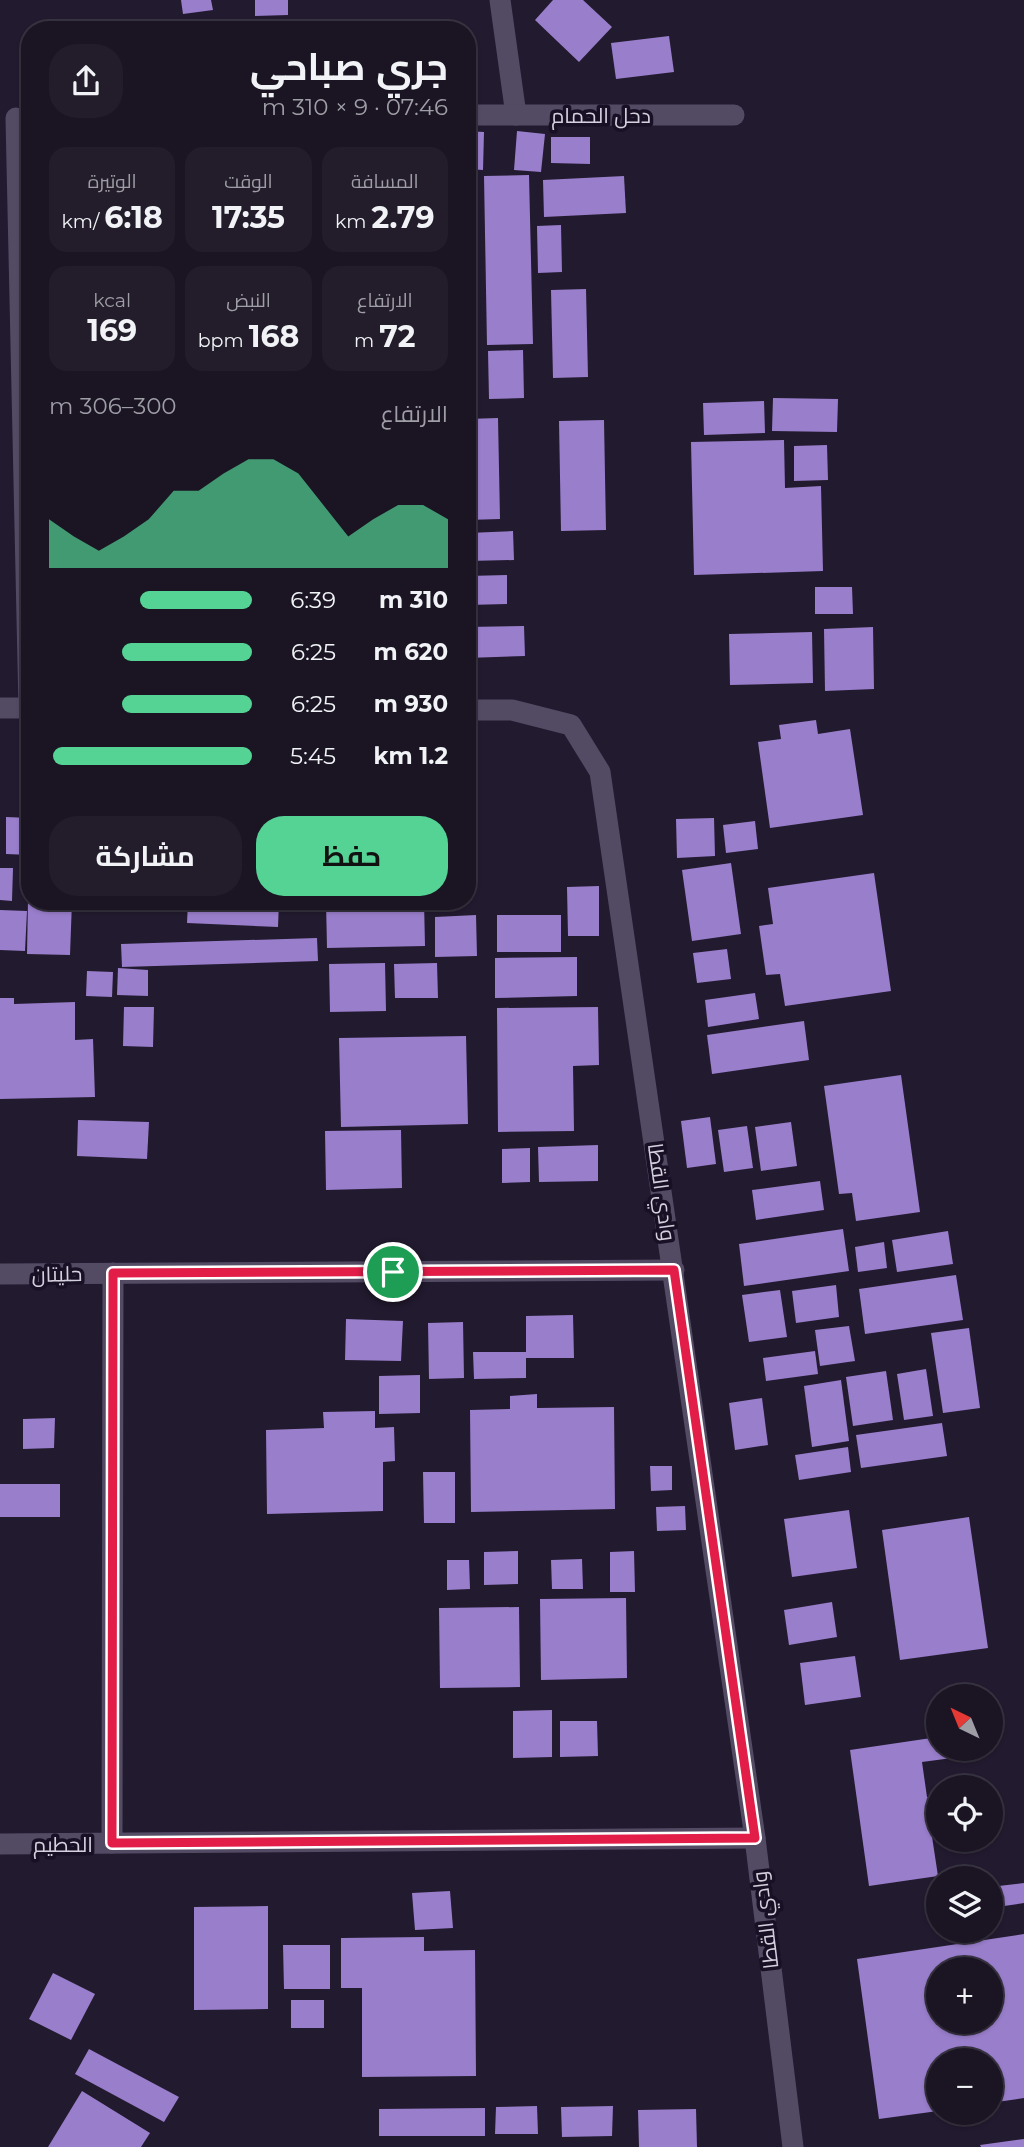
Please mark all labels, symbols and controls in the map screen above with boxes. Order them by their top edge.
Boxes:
text: جري صباحي [250,43,448,90]
button: share [49,44,123,118]
text: 07:46 · 9 × 310 m [262,93,448,121]
street label: دحل الحمام [551,103,651,130]
text: الوتيرة [88,170,137,193]
text: الوقت [224,170,273,193]
text: المسافة [351,170,419,193]
text: 6:18 [104,199,163,236]
text: 17:35 [212,199,285,236]
text: 2.79 [371,199,435,236]
text: /km [62,210,104,233]
text: km [335,210,371,233]
text: kcal [93,289,131,312]
text: النبض [226,289,271,312]
text: الارتفاع [357,289,413,312]
text: 169 [87,312,137,349]
text: 168 [249,318,299,355]
text: 72 [379,318,416,355]
text: bpm [198,329,249,352]
text: m [354,329,379,352]
text: 300–306 m [49,392,177,420]
text: الارتفاع [381,400,448,428]
text: 6:39 [290,586,336,614]
text: 310 m [379,586,448,614]
text: 6:25 [291,638,336,666]
text: 620 m [374,638,448,666]
text: 6:25 [291,690,336,718]
text: 930 m [374,690,448,718]
text: 5:45 [290,742,336,770]
text: 1.2 km [374,742,448,770]
button: مشاركة [49,816,242,896]
button: حفظ [256,816,448,896]
street label: وادي القطا [639,1142,681,1243]
pin [363,1242,423,1302]
icon: arrive [374,1253,412,1291]
street label: حليتان [31,1261,83,1288]
north arrow [926,1684,1003,1760]
map controls [926,1684,1003,2125]
button: locate [926,1775,1003,1852]
street label: الحطيم [33,1832,93,1859]
button: layers [926,1866,1003,1943]
street label: وادي القطا [747,1869,787,1970]
button: + [926,1957,1003,2034]
button: − [926,2048,1003,2125]

